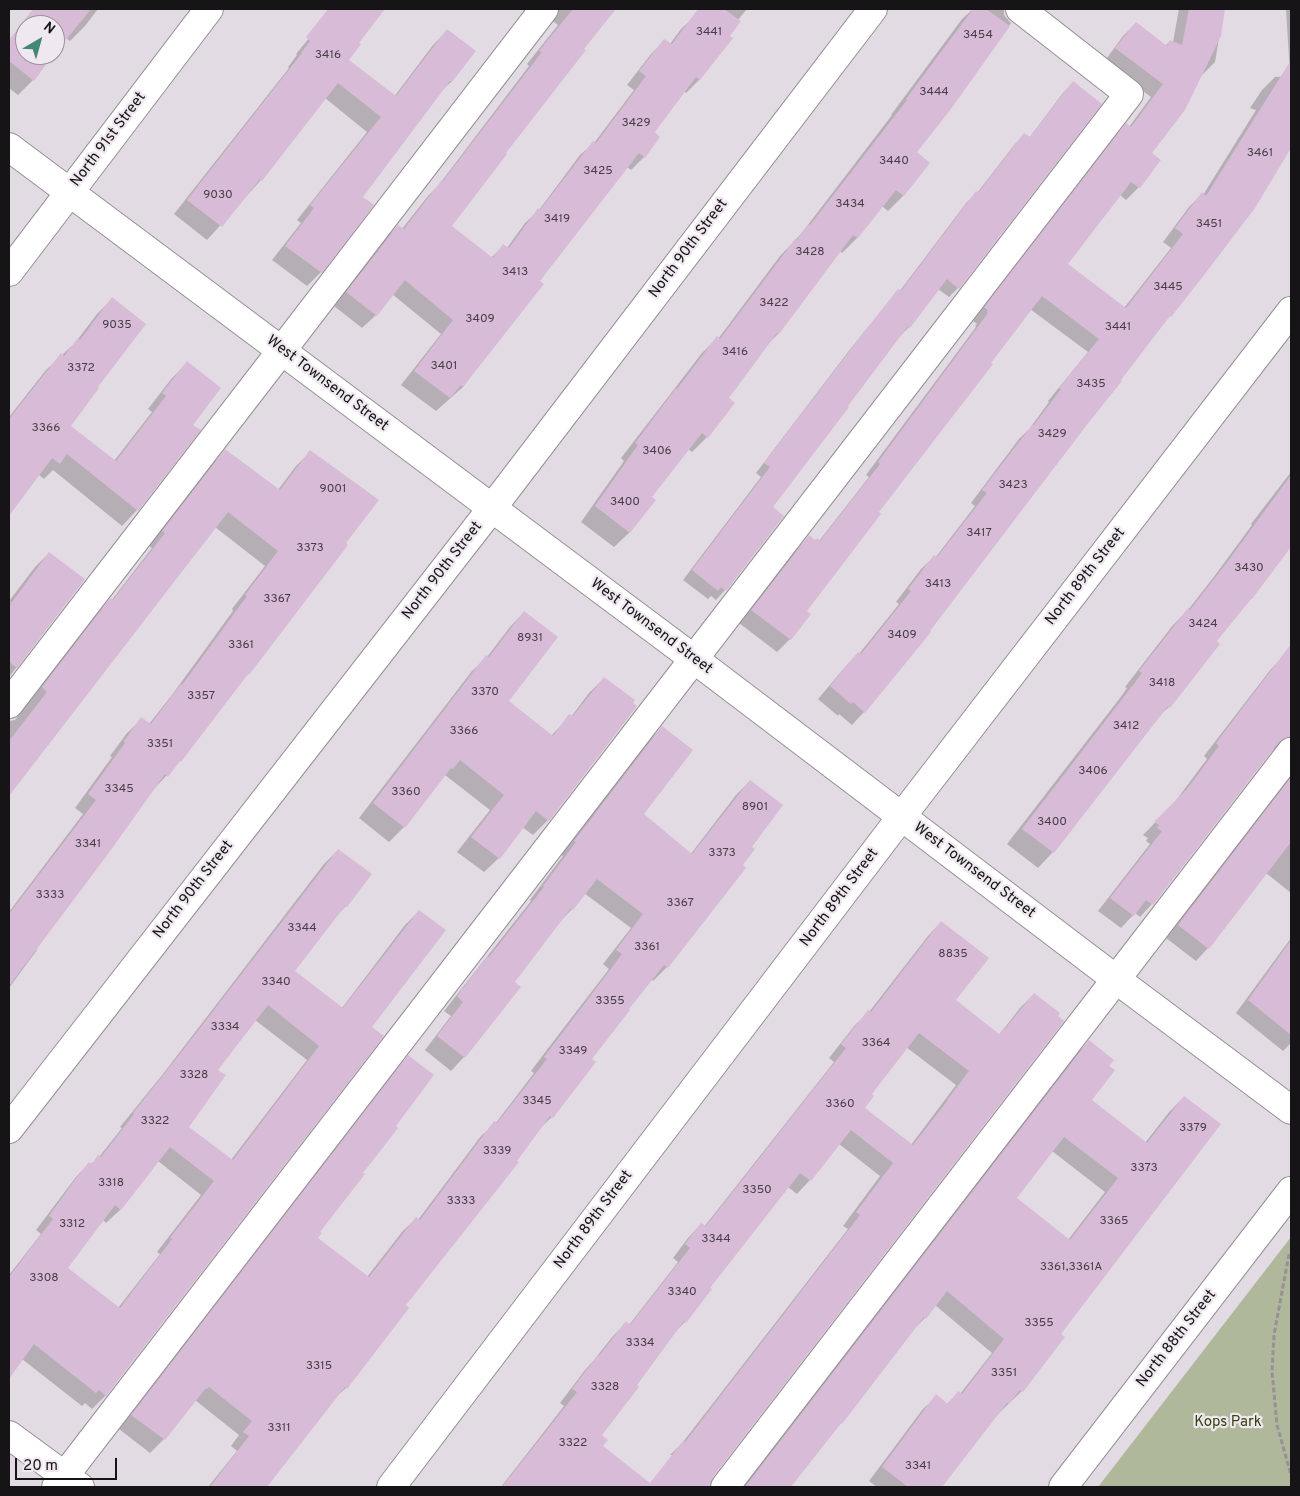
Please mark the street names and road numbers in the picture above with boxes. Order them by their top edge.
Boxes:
street label: North 91st Street [68,89,150,191]
street label: North 90th Street [646,196,732,302]
street label: West Townsend Street [262,332,392,436]
street label: North 90th Street [399,518,487,624]
street label: North 89th Street [1042,525,1130,629]
street label: West Townsend Street [586,575,716,679]
street label: West Townsend Street [909,819,1039,923]
street label: North 90th Street [150,837,238,943]
street label: North 89th Street [797,845,883,951]
street label: North 89th Street [551,1167,637,1273]
street label: North 88th Street [1133,1287,1221,1391]

